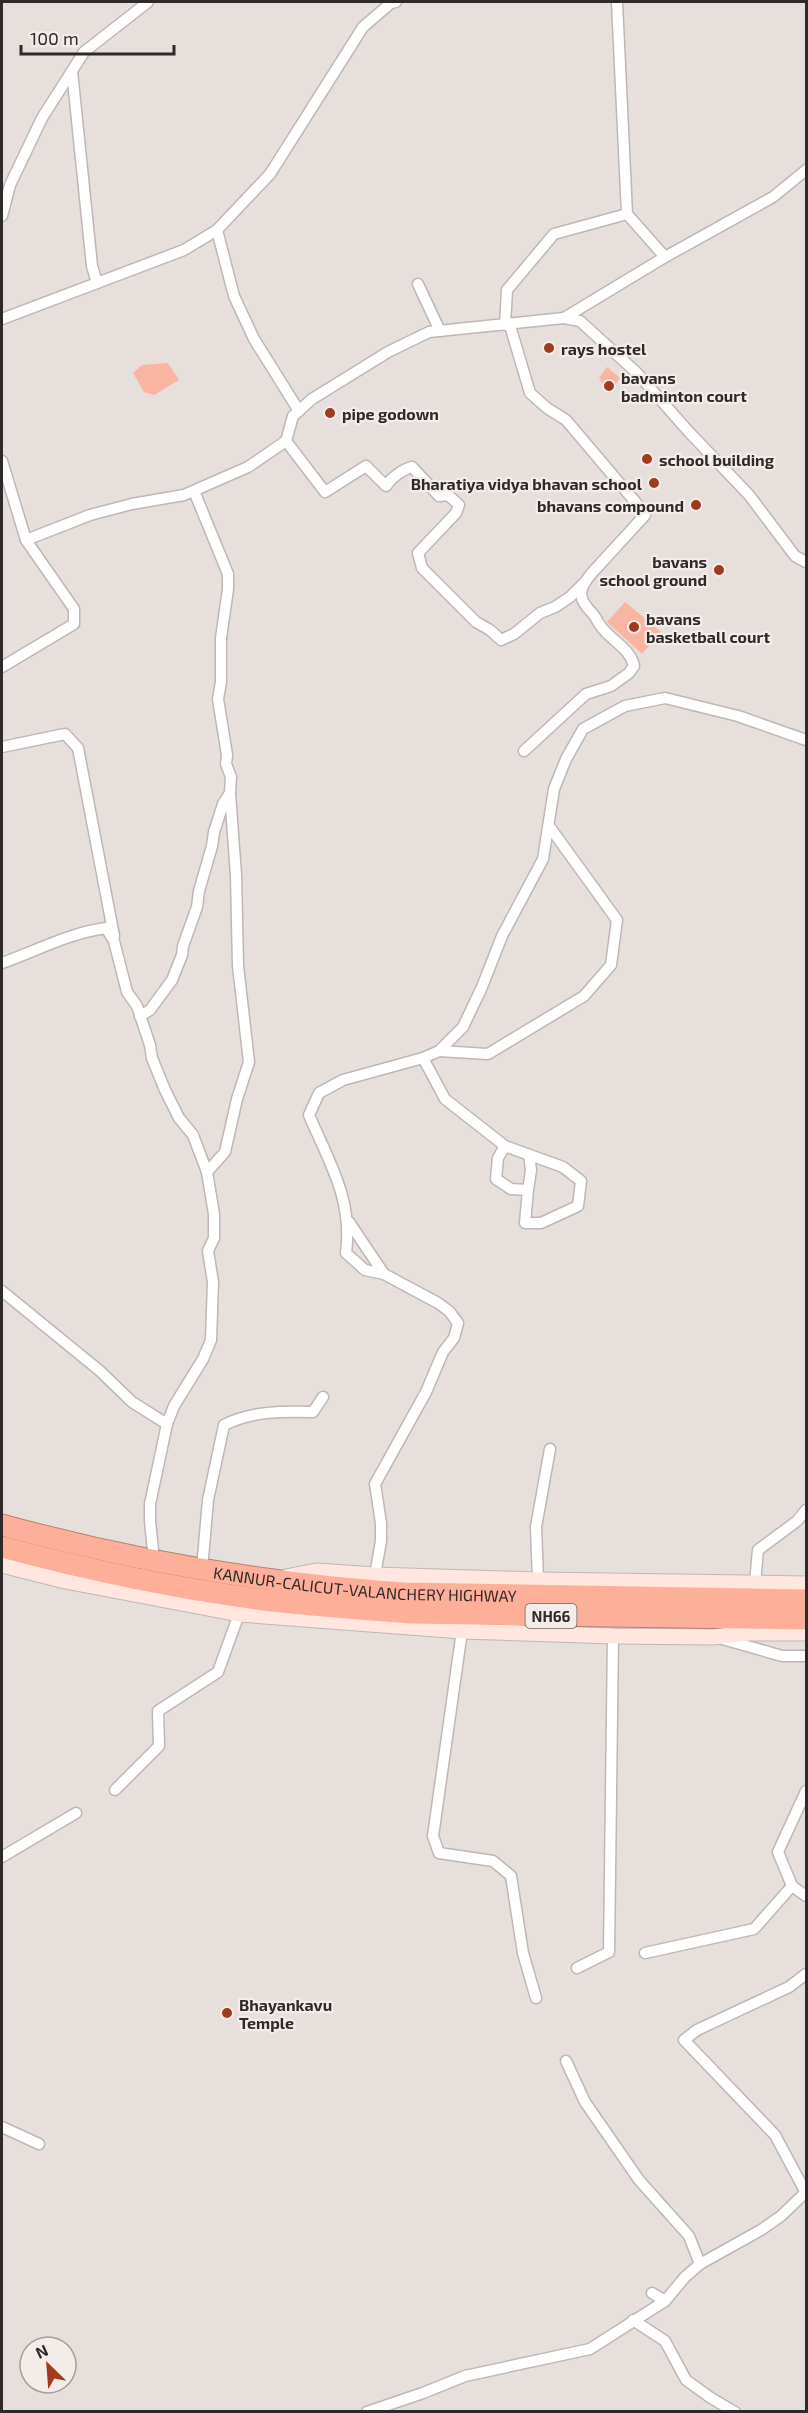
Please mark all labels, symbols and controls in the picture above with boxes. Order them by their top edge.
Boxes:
scale bar [21,18,174,56]
text: 100 m [30,27,79,49]
place label: rays hostel [561,339,647,359]
marker: rays hostel [542,341,556,355]
place label: bavans badminton court [621,368,747,405]
marker: bavans badminton court [602,379,616,393]
place label: pipe godown [342,404,439,423]
marker: pipe godown [323,406,337,420]
place label: school building [659,450,775,469]
marker: school building [640,452,654,466]
place label: Bharatiya vidya bhavan school [411,474,643,494]
marker: Bharatiya vidya bhavan school [647,476,661,490]
place label: bhavans compound [537,496,684,515]
marker: bhavans compound [689,498,703,512]
place label: bavans school ground [599,552,707,589]
marker: bavans school ground [712,563,726,577]
place label: bavans basketball court [646,609,770,646]
marker: bavans basketball court [627,620,641,634]
street label: KANNUR-CALICUT-VALANCHERY HIGHWAY [212,1562,517,1604]
road number: NH66 [526,1604,576,1628]
place label: Bhayankavu Temple [239,1995,332,2032]
marker: Bhayankavu Temple [220,2006,234,2020]
north arrow [18,2335,78,2395]
text: N [32,2340,51,2362]

